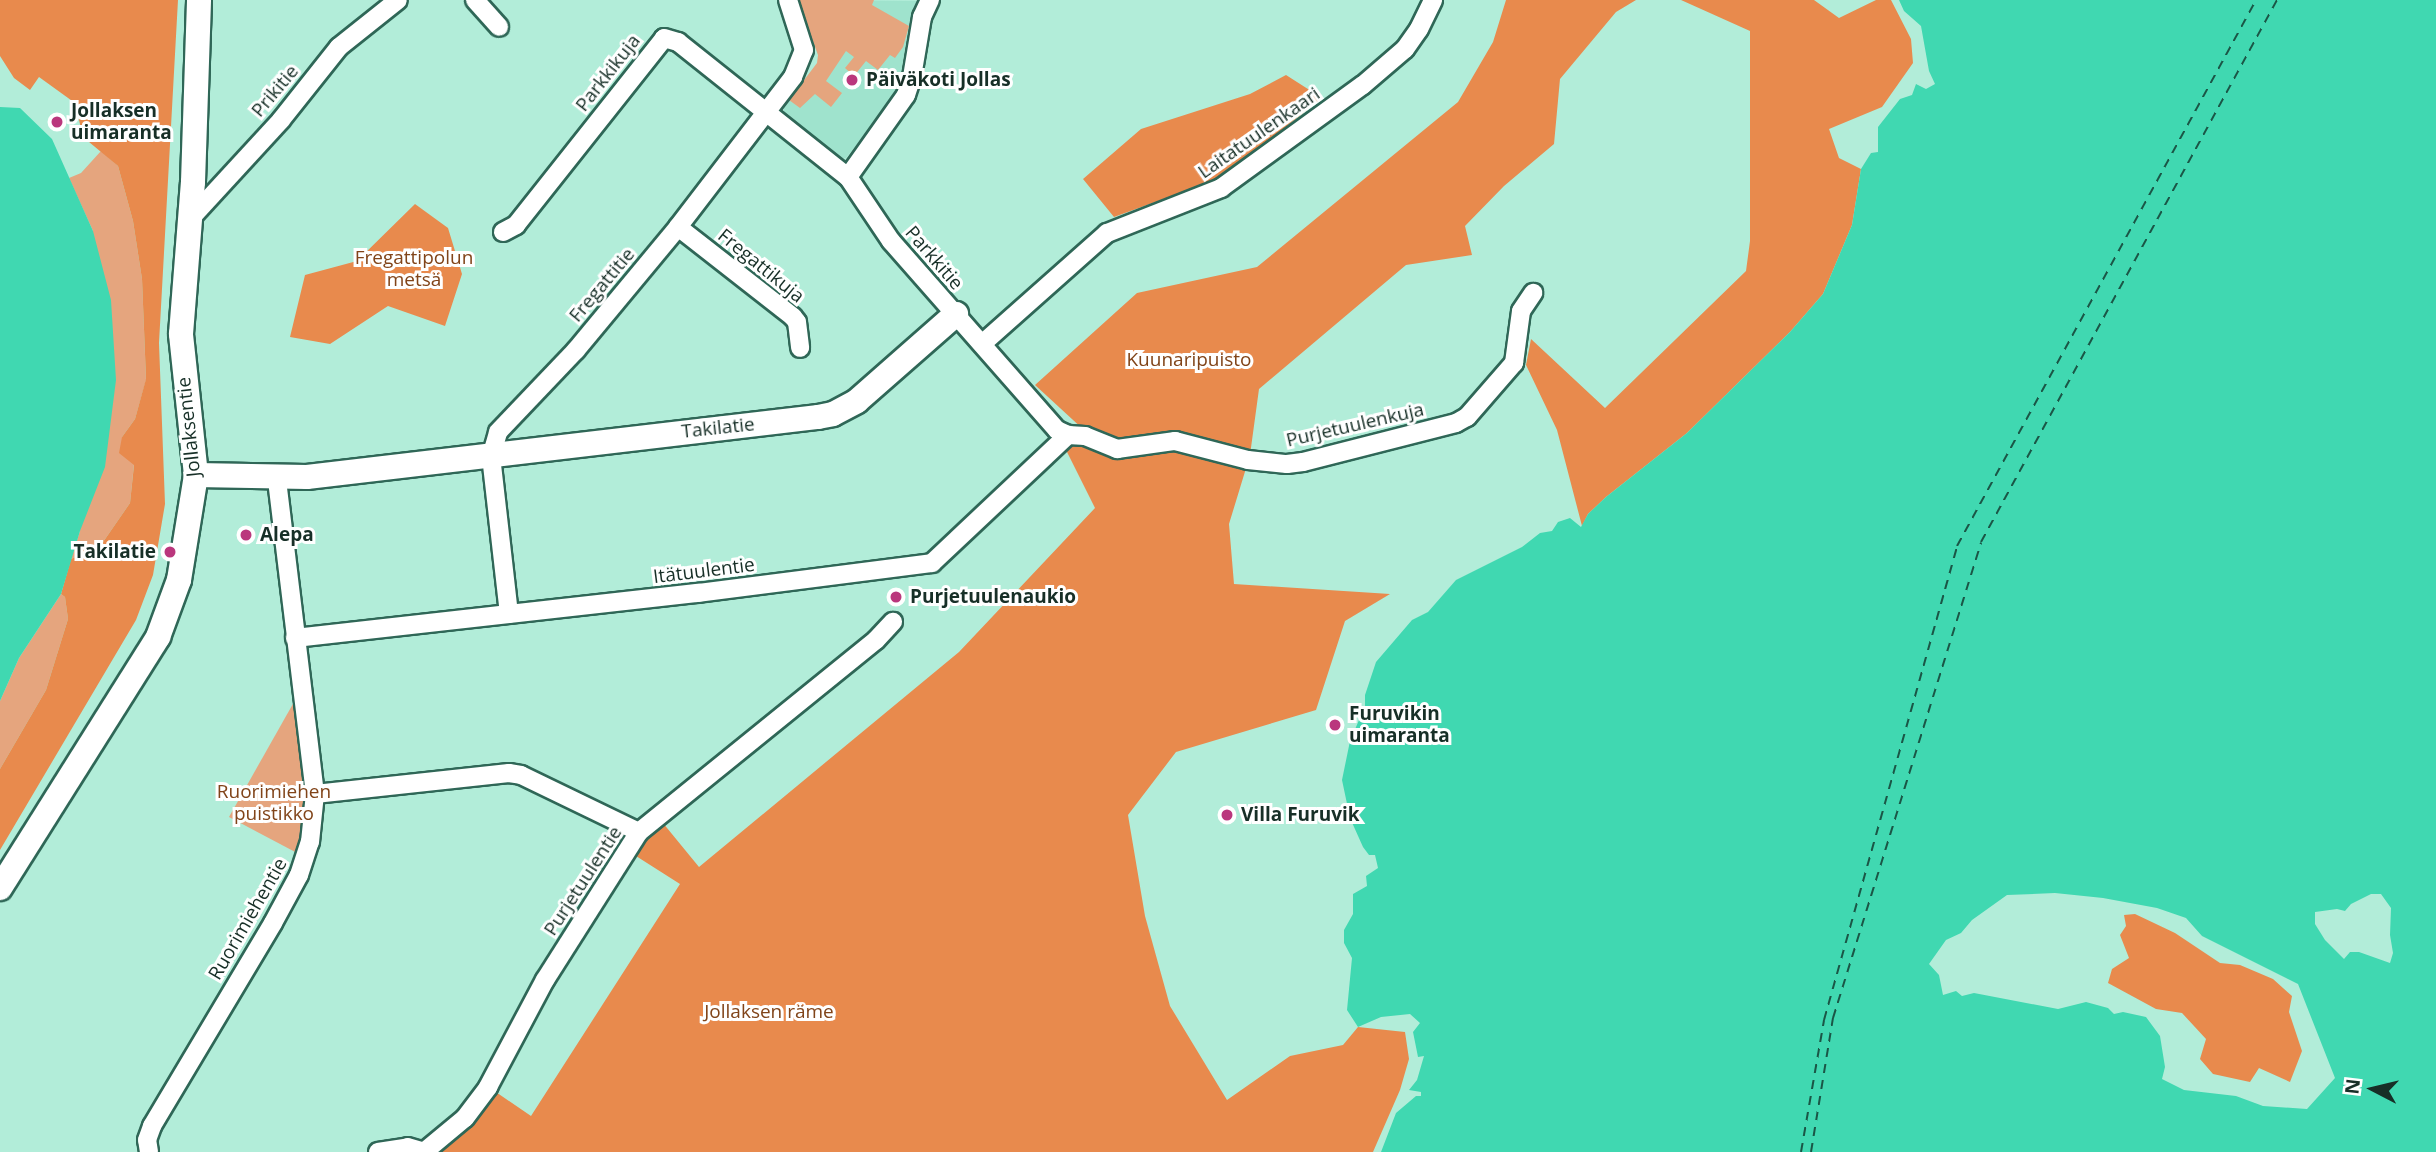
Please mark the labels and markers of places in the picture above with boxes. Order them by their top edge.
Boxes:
place label: Päiväkoti Jollas [866,69,1011,91]
marker: Päiväkoti Jollas [844,72,860,88]
place label: Jollaksen uimaranta [71,100,172,144]
marker: Jollaksen uimaranta [49,114,65,130]
place label: Alepa [260,524,314,546]
marker: Alepa [238,527,254,543]
place label: Takilatie [73,541,156,563]
marker: Takilatie [162,544,178,560]
place label: Purjetuulenaukio [910,586,1076,608]
marker: Purjetuulenaukio [888,589,904,605]
place label: Furuvikin uimaranta [1349,703,1450,747]
marker: Furuvikin uimaranta [1327,717,1343,733]
place label: Villa Furuvik [1241,804,1360,826]
marker: Villa Furuvik [1219,807,1235,823]

